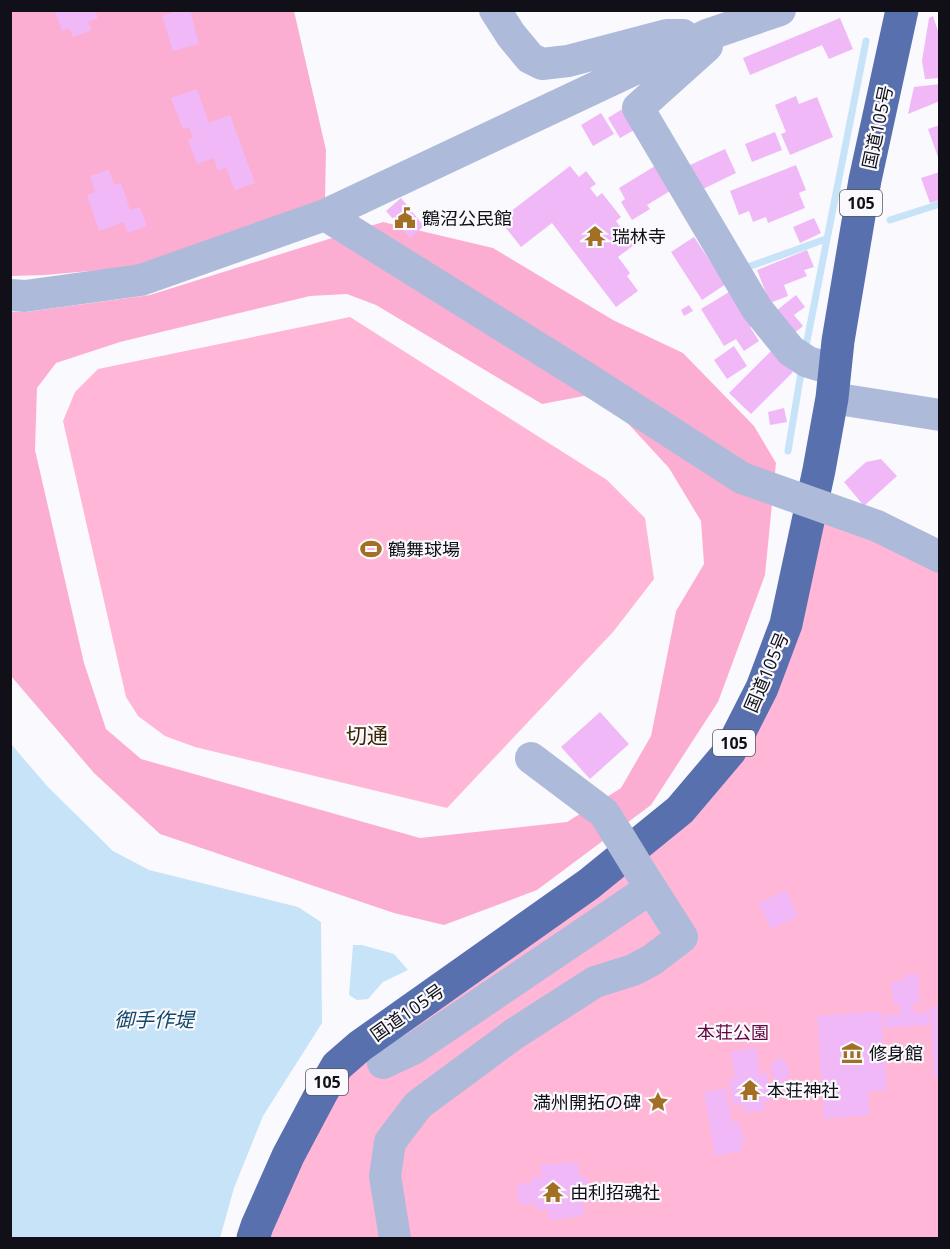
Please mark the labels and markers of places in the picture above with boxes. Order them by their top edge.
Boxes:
public building icon: 鶴沼公民館 [393,206,417,230]
place label: 鶴沼公民館 [422,206,512,230]
temple icon: 瑞林寺 [583,224,607,248]
place label: 瑞林寺 [612,224,666,248]
sports icon: 鶴舞球場 [359,537,383,561]
place label: 鶴舞球場 [388,537,460,561]
museum icon: 修身館 [840,1041,864,1065]
place label: 修身館 [869,1041,923,1065]
temple icon: 本荘神社 [738,1078,762,1102]
place label: 本荘神社 [767,1078,839,1102]
place label: 満州開拓の碑 [533,1090,641,1114]
place icon: 満州開拓の碑 [646,1090,670,1114]
temple icon: 由利招魂社 [541,1180,565,1204]
place label: 由利招魂社 [570,1180,660,1204]

